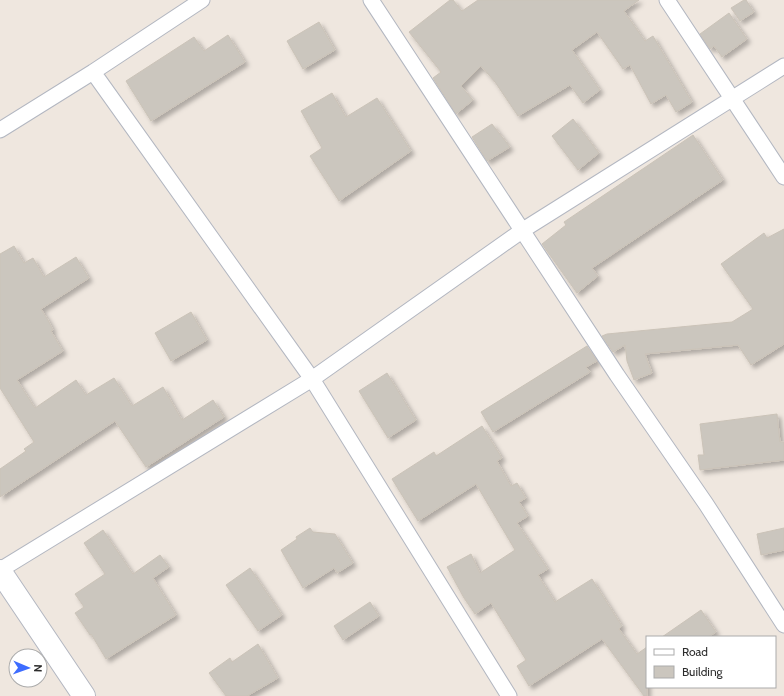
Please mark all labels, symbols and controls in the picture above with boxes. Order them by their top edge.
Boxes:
legend [646,636,776,688]
text: Road [682,644,708,659]
north arrow [8,648,48,688]
text: N [31,664,45,672]
text: Building [682,664,724,679]

